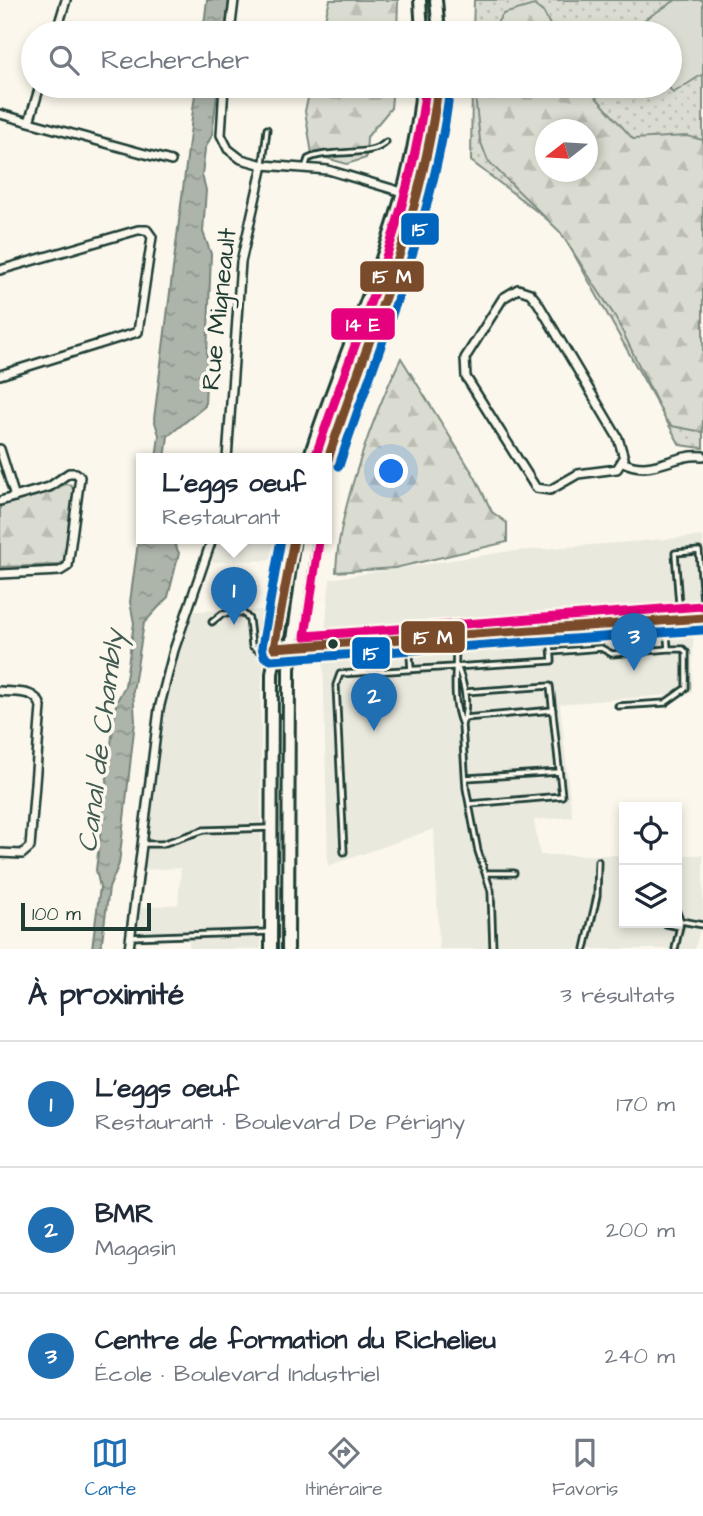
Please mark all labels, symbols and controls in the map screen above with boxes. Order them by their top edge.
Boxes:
search box [21,21,682,98]
icon: search [45,41,83,79]
text: Rechercher [101,42,249,78]
north arrow [535,119,598,182]
line badge: 15 [400,212,440,246]
text: 15 [412,217,428,244]
street label: Rue Migneault [193,226,247,392]
line badge: 15 M [359,260,425,293]
text: 15 M [372,264,412,291]
line badge: 14 E [330,307,396,341]
text: 14 E [346,312,381,339]
popup [136,453,332,544]
your location [374,454,408,488]
text: L'eggs oeuf [162,465,306,501]
text: Restaurant [162,501,280,533]
pin: 1 [211,567,257,625]
pin: 3 [611,613,657,671]
line badge: 15 M [400,620,466,654]
water label: Canal de Chambly [68,625,135,855]
text: 15 M [413,625,453,652]
line badge: 15 [351,636,391,670]
unlabelled marker [326,637,340,651]
text: 15 [363,641,379,668]
pin: 2 [351,673,397,731]
map controls [619,802,682,928]
button: locate [619,802,682,865]
button: layers [619,865,682,928]
scale bar [21,900,150,932]
text: 100 m [32,901,81,928]
text: À proximité [28,974,184,1016]
text: 3 résultats [560,979,675,1011]
text: L'eggs oeuf [95,1070,239,1106]
text: 1 [50,1088,52,1120]
text: 170 m [616,1088,675,1120]
text: Restaurant · Boulevard De Périgny [95,1106,465,1138]
text: BMR [95,1196,154,1232]
text: 2 [44,1214,58,1246]
text: 200 m [606,1214,675,1246]
text: Magasin [95,1232,176,1264]
text: Centre de formation du Richelieu [95,1322,496,1358]
text: 3 [45,1340,57,1372]
text: 240 m [605,1340,675,1372]
text: École · Boulevard Industriel [95,1358,380,1390]
tab: Carte [85,1434,136,1503]
tab: Itinéraire [306,1434,383,1503]
tab: Favoris [552,1434,618,1503]

